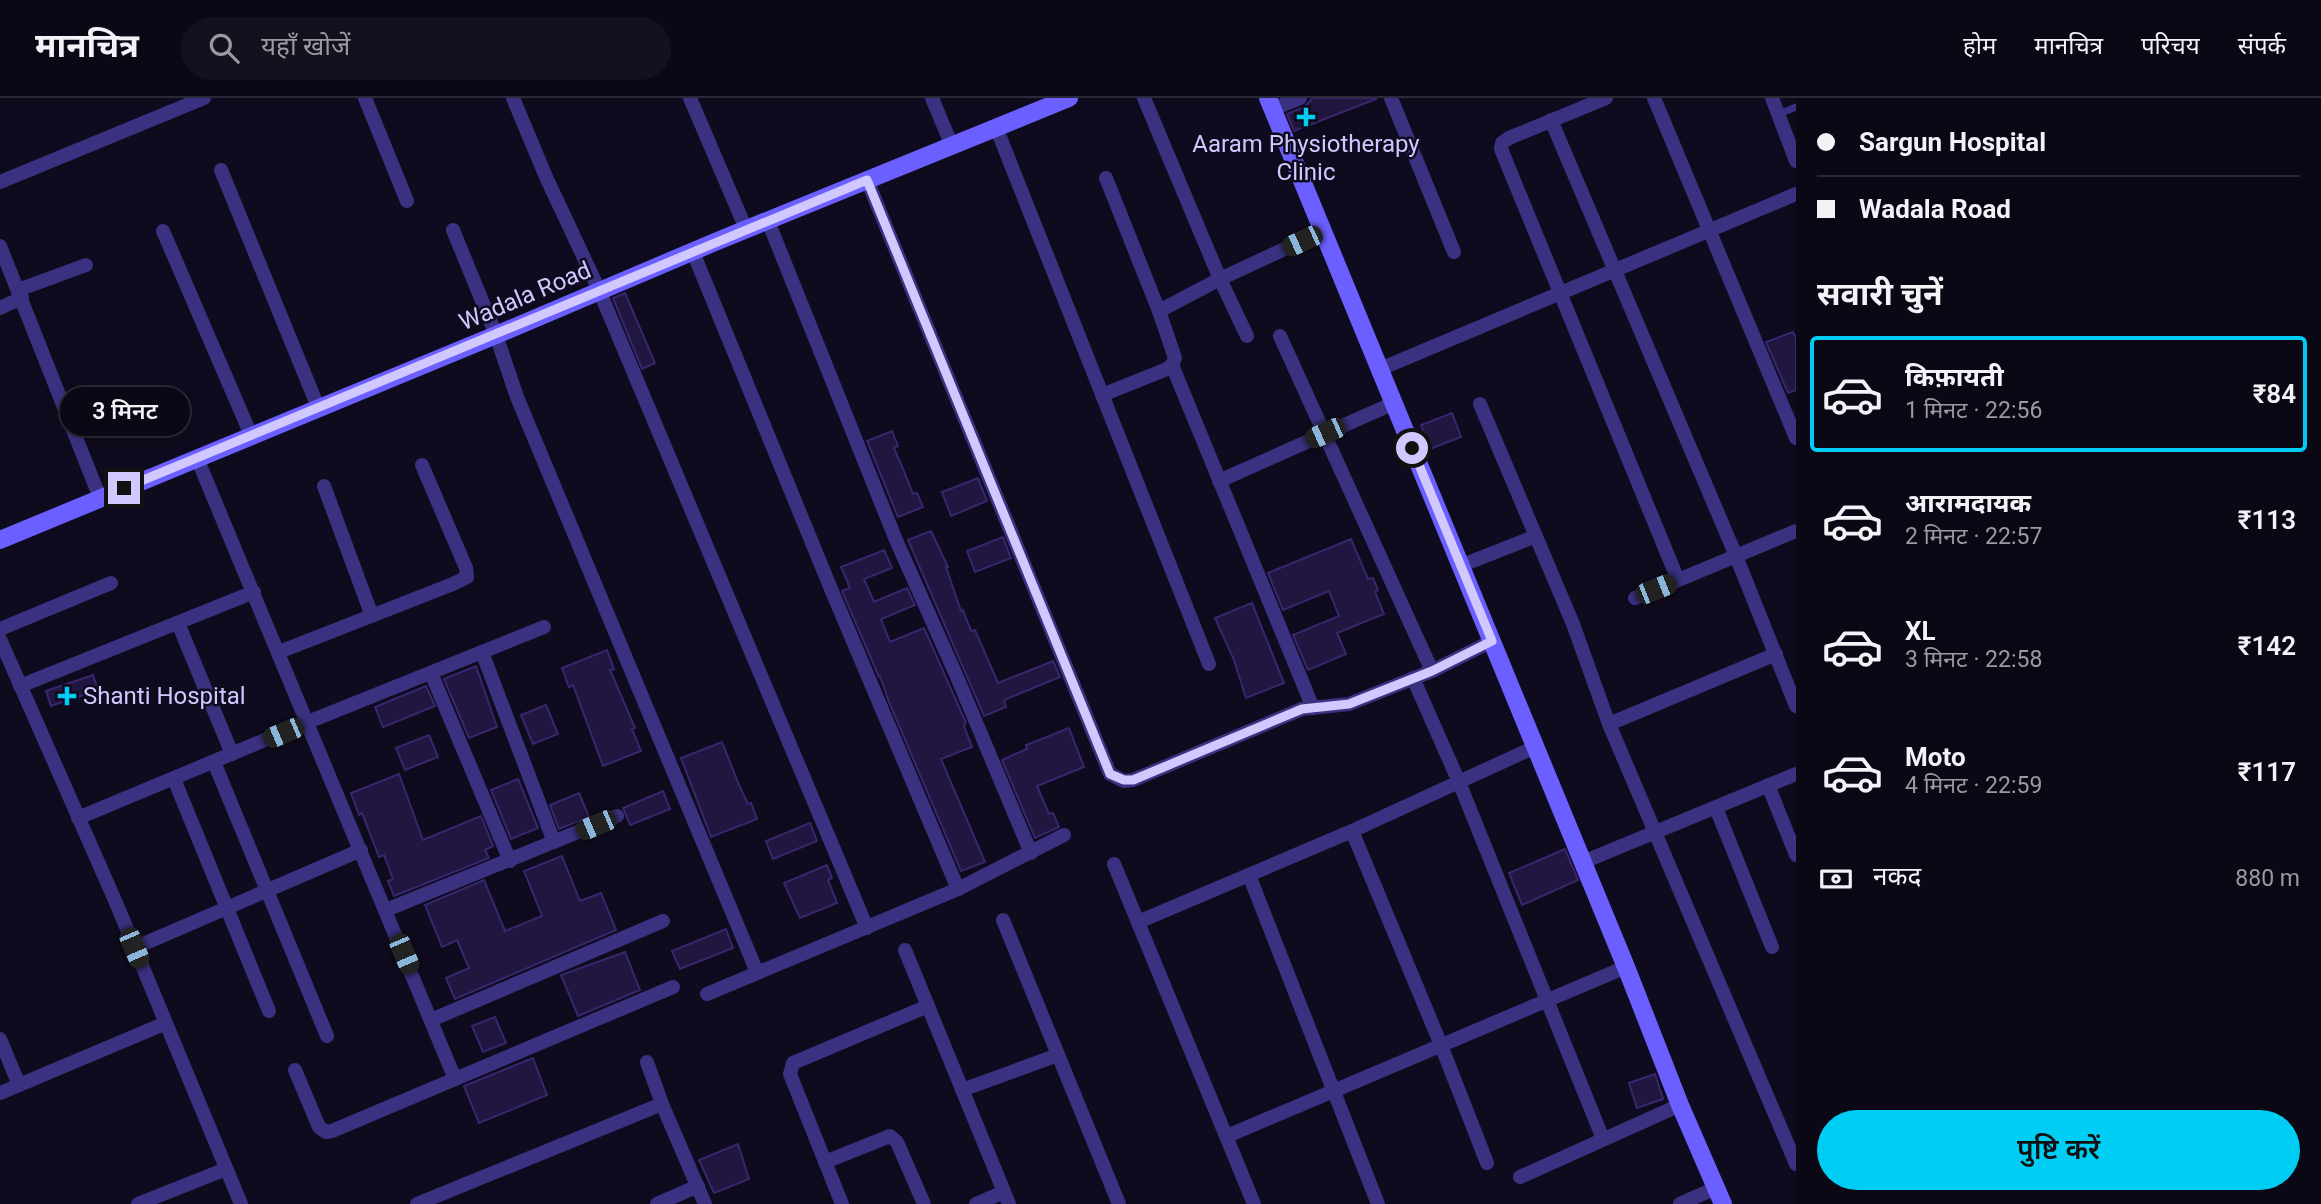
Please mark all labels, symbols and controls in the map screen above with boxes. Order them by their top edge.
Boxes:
search box [181,17,671,80]
text: मानचित्र [35,26,139,65]
icon: search [205,29,243,67]
text: यहाँ खोजें [261,31,350,61]
text: होम [1963,32,1996,60]
text: मानचित्र [2034,32,2103,60]
text: परिचय [2141,32,2200,60]
text: संपर्क [2238,32,2286,60]
marker: Aaram Physiotherapy Clinic [1296,107,1316,127]
text: Sargun Hospital [1859,127,2046,157]
place label: Aaram Physiotherapy Clinic [1192,130,1420,186]
text: Wadala Road [1859,194,2011,224]
car [1279,223,1326,259]
street label: Wadala Road [455,256,595,336]
text: सवारी चुनें [1817,275,1943,313]
text: किफ़ायती [1905,362,2004,392]
icon: car [1821,363,1884,426]
text: ₹84 [2253,379,2296,409]
callout: 3 मिनट [59,386,189,436]
text: 1 मिनट · 22:56 [1905,397,2042,424]
text: 3 मिनट [92,398,158,425]
car [1302,415,1349,451]
route start [1396,432,1428,464]
route end [108,472,140,504]
text: आरामदायक [1905,488,2031,518]
icon: car [1821,489,1884,552]
text: ₹113 [2238,505,2296,535]
text: 2 मिनट · 22:57 [1905,523,2042,550]
car [1633,571,1680,607]
icon: car [1821,615,1884,678]
text: XL [1905,616,1936,646]
text: ₹142 [2238,631,2296,661]
text: 3 मिनट · 22:58 [1905,646,2042,673]
place label: Shanti Hospital [83,682,246,710]
marker: Shanti Hospital [57,686,77,706]
car [260,715,307,751]
icon: car [1821,741,1884,804]
text: Moto [1905,742,1966,772]
text: ₹117 [2238,757,2296,787]
text: 4 मिनट · 22:59 [1905,772,2042,799]
car [573,807,620,843]
icon: cash [1817,860,1855,898]
text: नकद [1873,861,1921,891]
text: 880 m [2235,865,2300,892]
car [117,925,152,971]
car [387,931,422,977]
button: पुष्टि करें [1817,1110,2300,1190]

